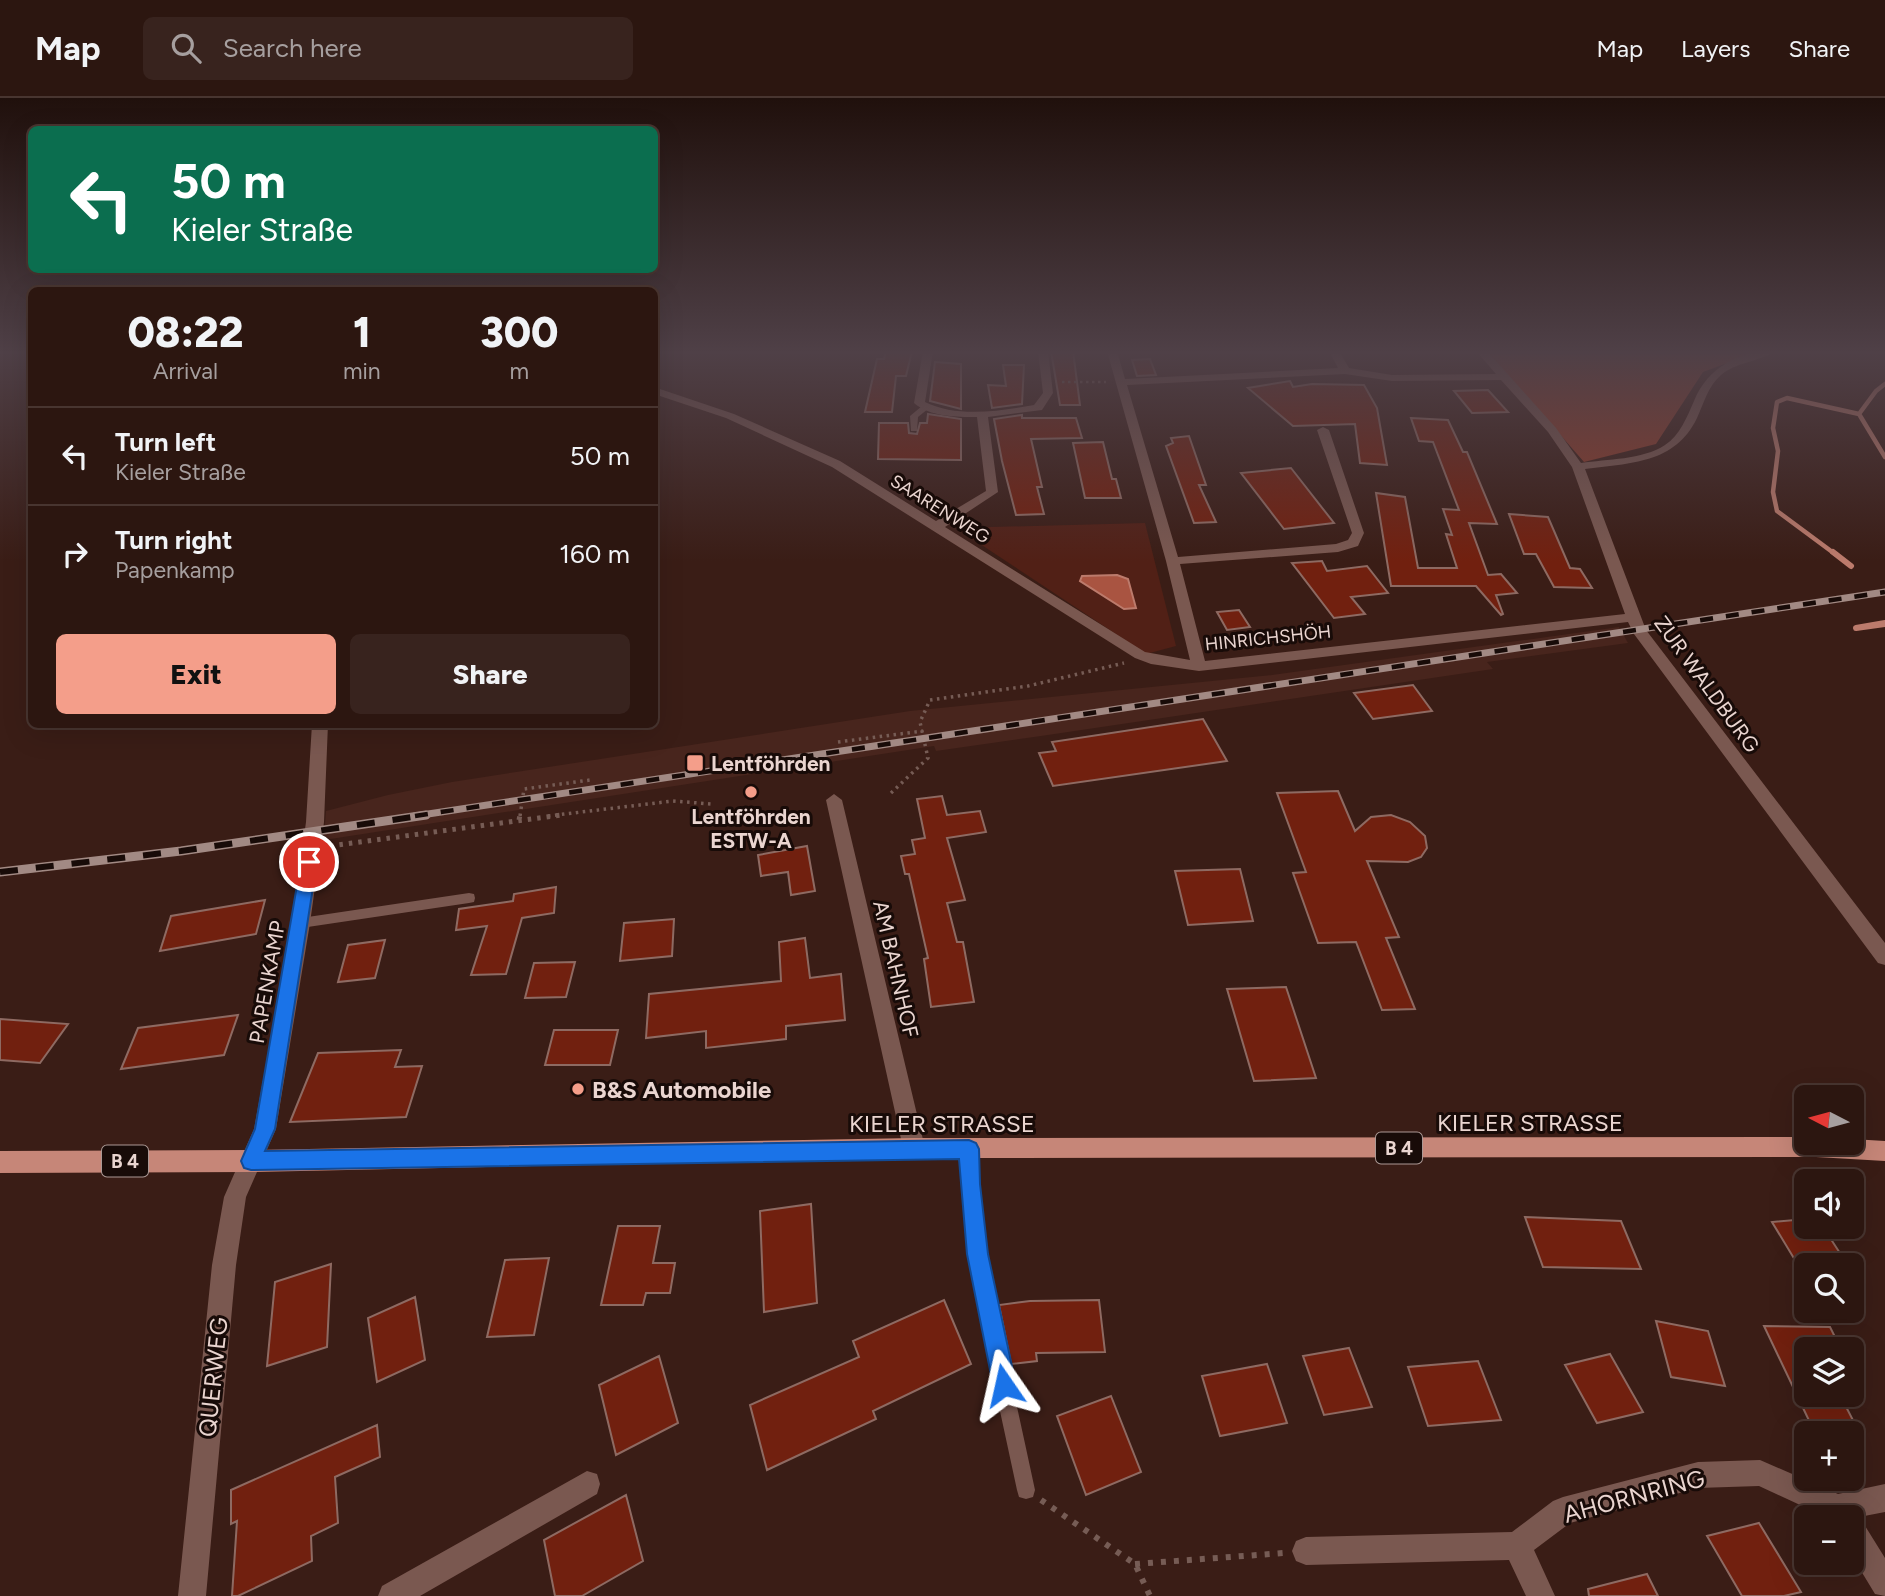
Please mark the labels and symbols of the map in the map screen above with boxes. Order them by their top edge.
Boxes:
street label: SAARENWEG [886,470,994,548]
street label: ZUR WALDBURG [1649,611,1765,757]
street label: HINRICHSHÖH [1204,620,1332,656]
place label: Lentföhrden [711,751,830,776]
marker: Lentföhrden [685,753,705,773]
marker: Lentföhrden ESTW-A [743,784,759,800]
place label: Lentföhrden ESTW-A [691,804,811,853]
pin [279,832,339,892]
street label: AM BAHNHOF [868,898,924,1040]
street label: PAPENKAMP [244,919,290,1045]
place label: B&S Automobile [592,1075,771,1104]
marker: B&S Automobile [570,1081,586,1097]
north arrow [1794,1085,1864,1155]
street label: KIELER STRASSE [1437,1108,1623,1137]
street label: KIELER STRASSE [849,1109,1035,1138]
road number: B 4 [1376,1132,1422,1164]
road number: B 4 [102,1146,148,1176]
street label: QUERWEG [192,1316,234,1438]
position arrow [967,1348,1041,1422]
street label: AHORNRING [1560,1463,1708,1529]

